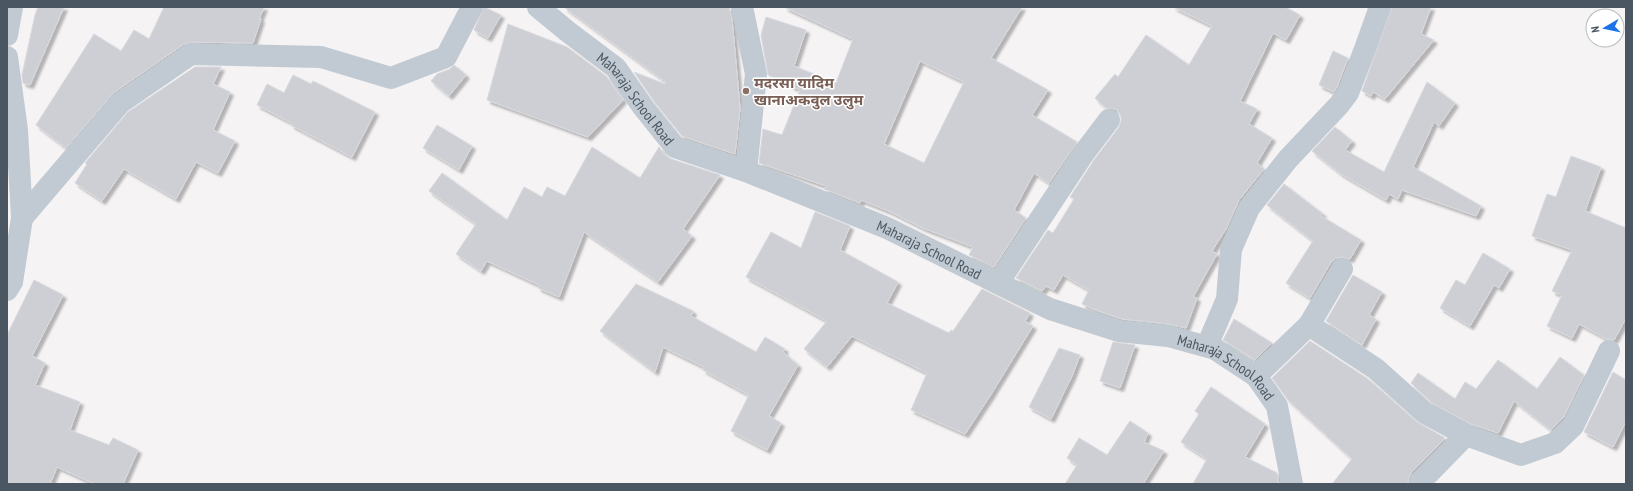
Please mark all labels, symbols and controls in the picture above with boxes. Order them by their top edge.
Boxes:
north arrow [1585,8,1625,48]
text: N [1588,25,1603,34]
street label: Maharaja School Road [593,48,679,149]
place label: मदरसा यादिम खानाअकवुल उलुम [754,73,863,110]
marker: मदरसा यादिम खानाअकवुल उलुम [741,86,751,96]
street label: Maharaja School Road [874,215,985,283]
street label: Maharaja School Road [1175,330,1279,404]

